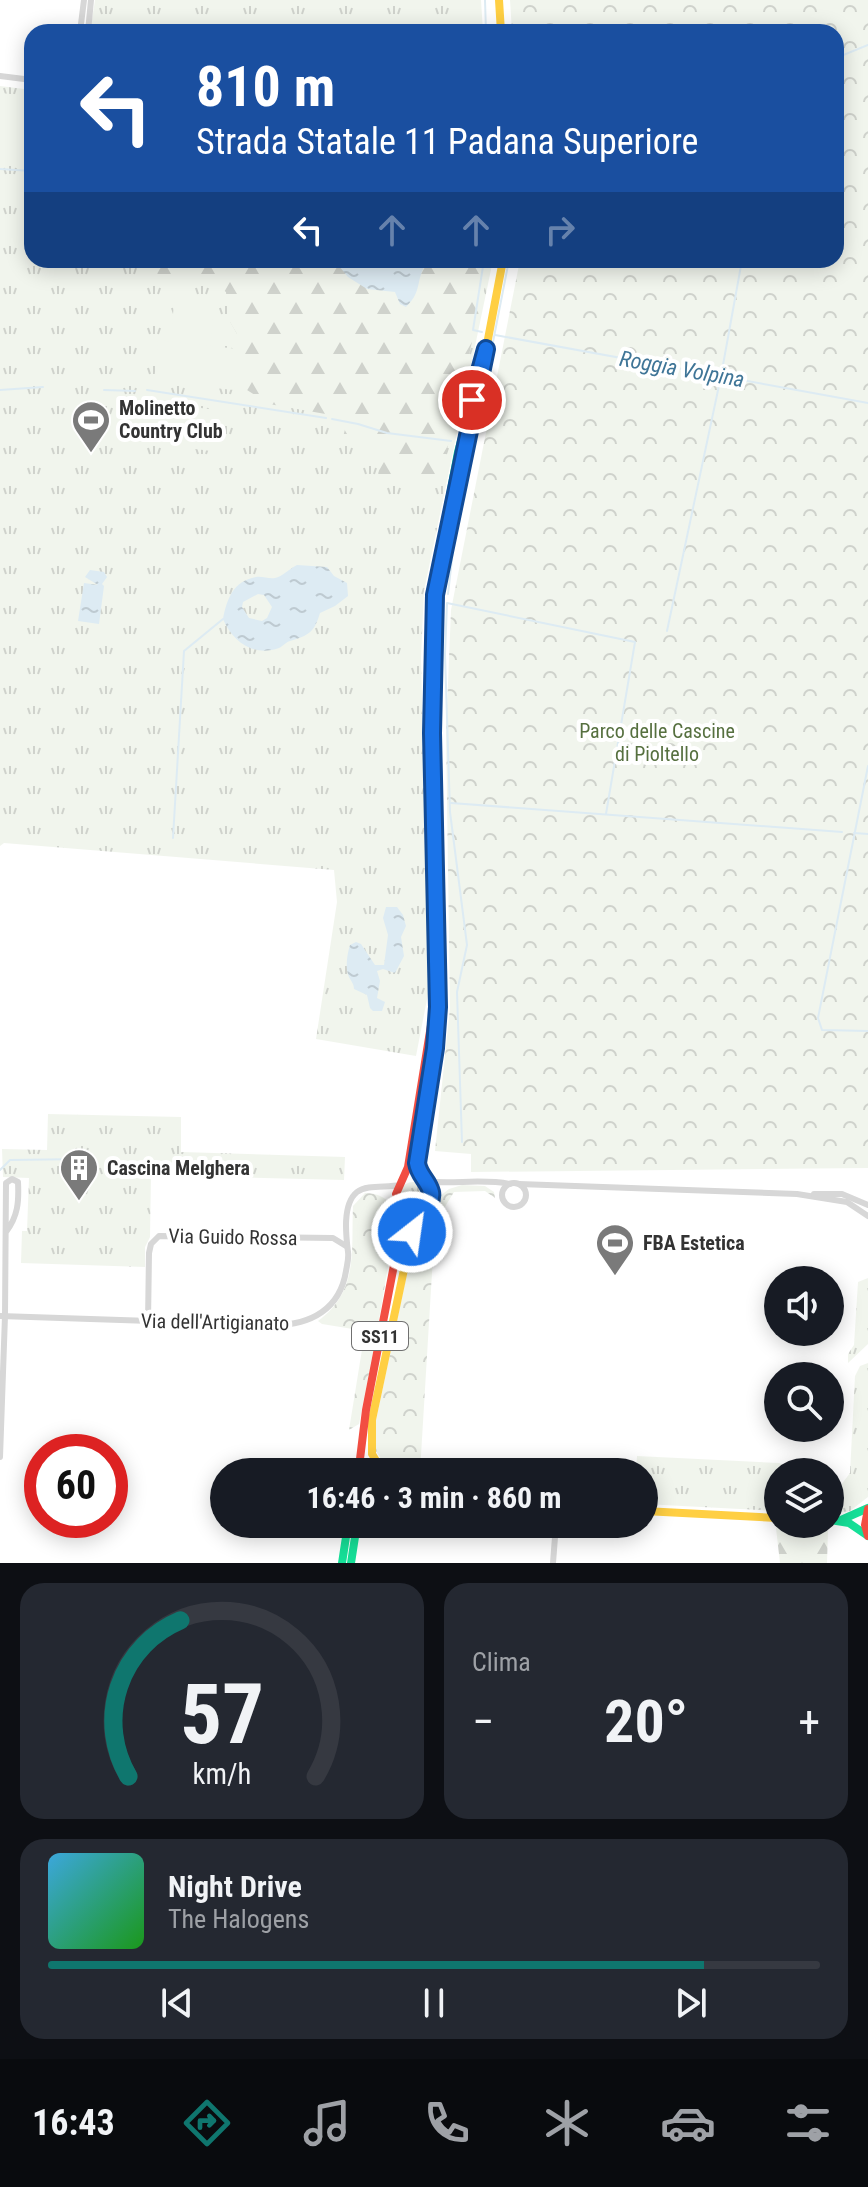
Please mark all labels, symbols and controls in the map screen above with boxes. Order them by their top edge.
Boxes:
text: 810 m [196,54,335,120]
icon: left [64,56,168,160]
text: Strada Statale 11 Padana Superiore [196,121,698,163]
icon: left [286,208,330,252]
icon: ahead [370,208,414,252]
icon: ahead [454,208,498,252]
icon: right [538,208,582,252]
water label: Roggia Volpina [618,346,746,392]
pin [438,366,506,434]
icon: arrive [450,378,494,422]
place label: Molinetto Country Club [119,396,223,443]
sports icon: Molinetto Country Club [70,399,112,454]
park label: Parco delle Cascine di Pioltello [579,719,735,766]
building icon: Cascina Melghera [58,1147,100,1202]
place label: Cascina Melghera [107,1156,250,1180]
position arrow [370,1190,454,1274]
sports icon: FBA Estetica [594,1222,636,1277]
street label: Via Guido Rossa [168,1224,298,1250]
place label: FBA Estetica [643,1231,745,1255]
map controls [764,1266,844,1538]
button: sound [764,1266,844,1346]
street label: Via dell'Artigianato [141,1309,289,1335]
road number: SS11 [352,1322,408,1350]
button: search [764,1362,844,1442]
speed limit sign: 60 [24,1434,128,1538]
button: layers [764,1458,844,1538]
text: 16:46 · 3 min · 860 m [307,1480,561,1515]
text: Clima [472,1647,531,1677]
text: 57 [180,1666,264,1763]
text: 20° [604,1686,688,1757]
text: − [472,1696,494,1748]
text: + [798,1696,820,1748]
text: km/h [193,1757,251,1791]
text: Night Drive [168,1869,302,1904]
text: The Halogens [168,1904,309,1934]
icon: previous [155,1981,199,2025]
icon: pause [412,1981,456,2025]
icon: next [669,1981,713,2025]
icon: directions [179,2095,235,2151]
icon: music [299,2095,355,2151]
icon: phone [419,2095,475,2151]
icon: climate [539,2095,595,2151]
icon: car [660,2095,716,2151]
icon: filters [780,2095,836,2151]
text: 16:43 [32,2102,115,2144]

